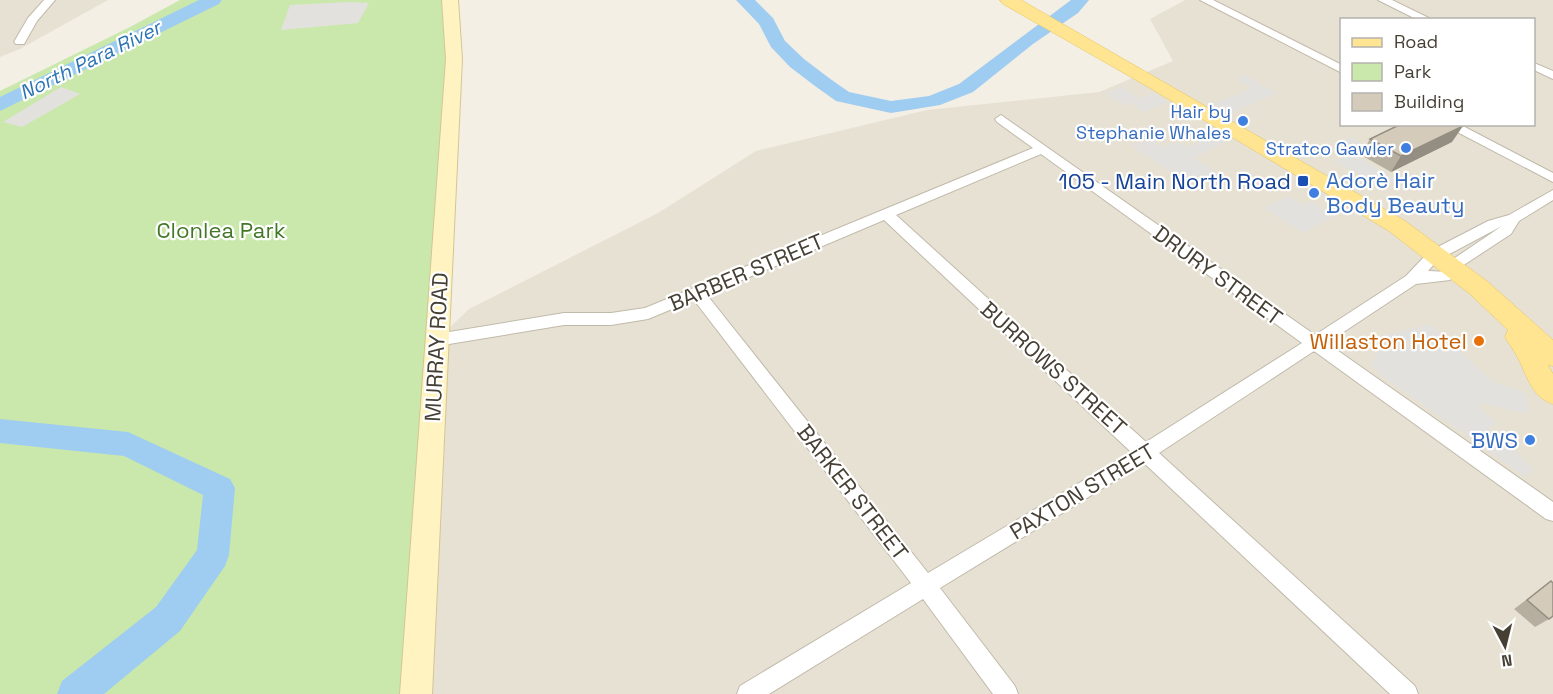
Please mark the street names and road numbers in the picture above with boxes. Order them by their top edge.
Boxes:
street label: DRURY STREET [1148,219,1288,331]
street label: BARBER STREET [664,227,828,317]
street label: MURRAY ROAD [418,272,454,422]
street label: BURROWS STREET [975,295,1133,441]
street label: BARKER STREET [791,418,915,566]
street label: PAXTON STREET [1004,437,1160,545]

